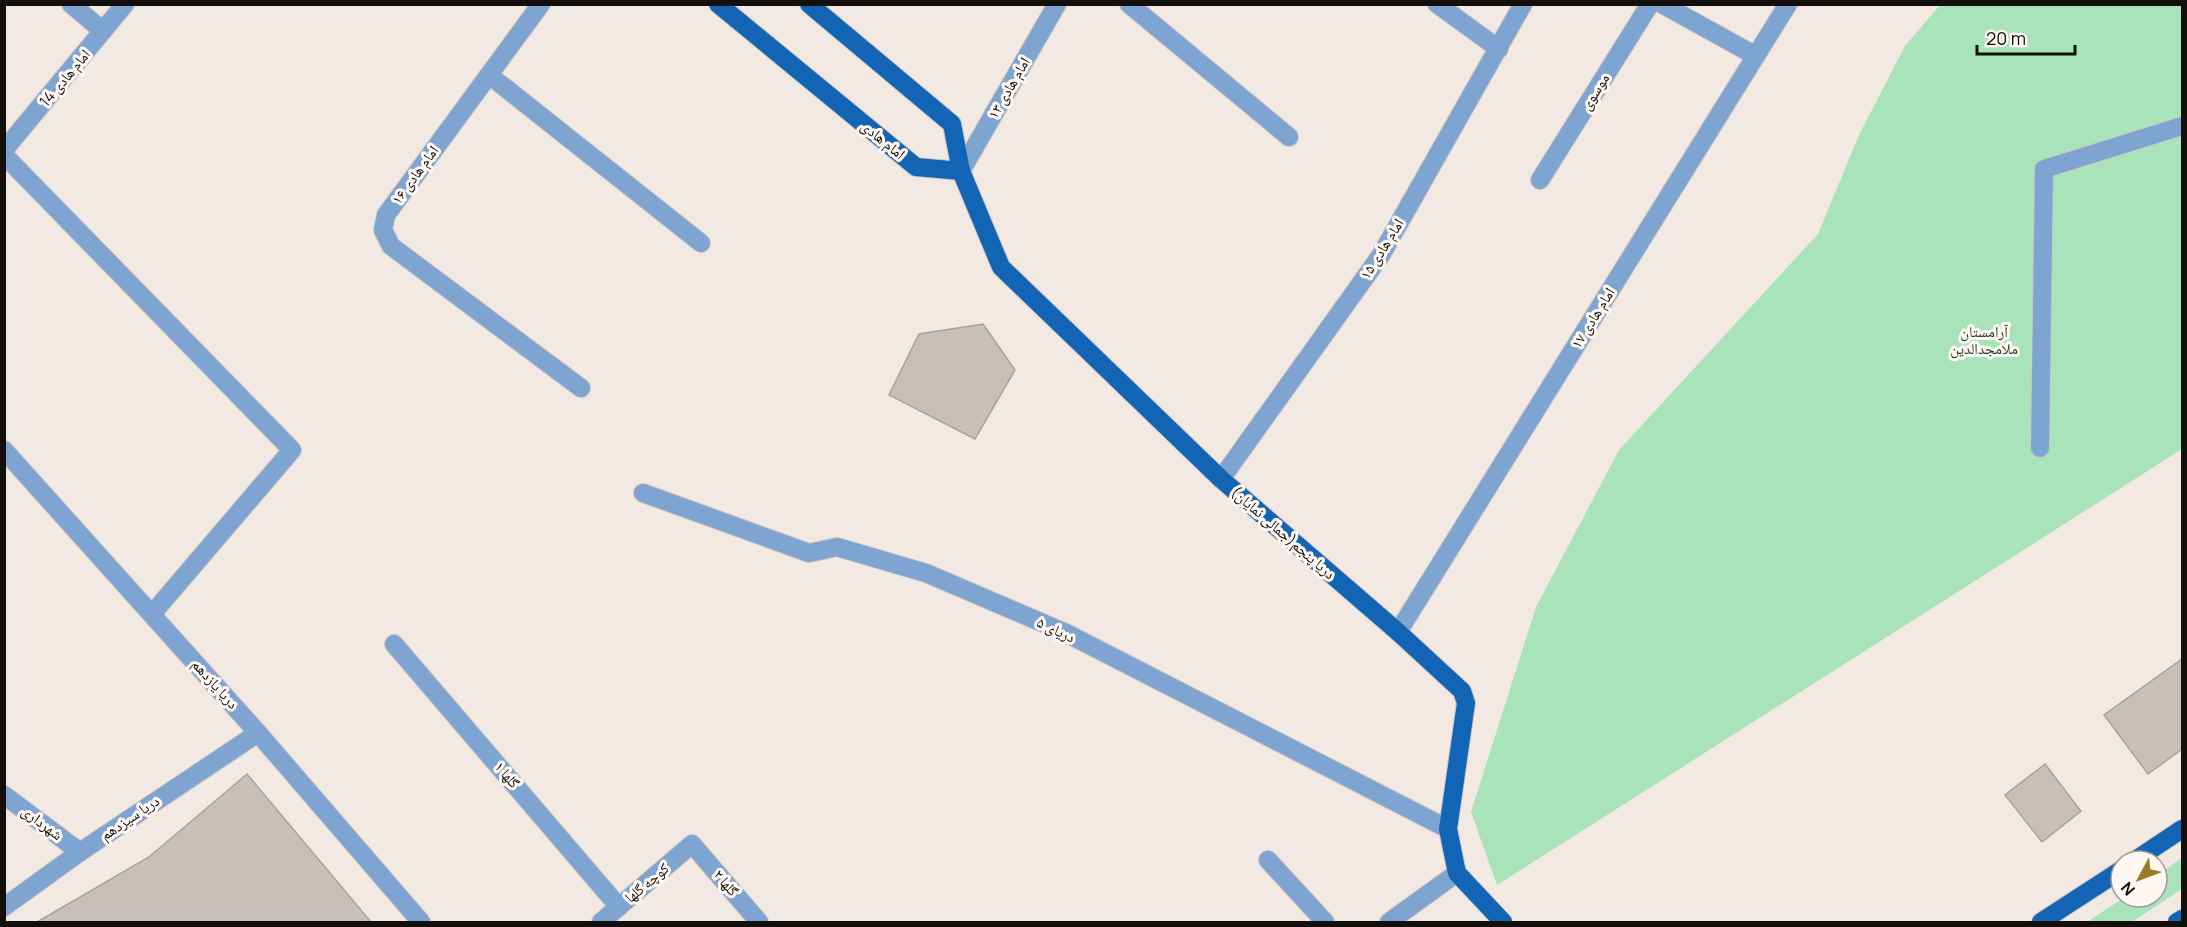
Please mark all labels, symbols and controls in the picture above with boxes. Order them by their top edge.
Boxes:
scale bar [1977,18,2074,56]
text: 20 m [1986,26,2026,50]
street label: امام هادی 14 [34,44,95,111]
street label: امام هادی ١٣ [982,53,1035,122]
street label: موسوی [1575,69,1614,114]
street label: امام هادی [857,115,910,164]
street label: امام هادی ۱۶ [386,141,443,208]
street label: امام هادی ۱۵ [1355,214,1408,283]
street label: امام هادی ۱۷ [1566,283,1619,352]
park label: آرامستان ملامجدالدین [1950,321,2018,359]
street label: دریا پنجم(جمالی نمایان) [1227,481,1340,584]
street label: دریای ۵ [1034,612,1079,648]
street label: دریا یازدهم [187,654,243,713]
street label: گلها ۱ [490,757,525,793]
street label: دریا سیزدهم [96,790,163,845]
street label: شهرداری [17,800,67,845]
north arrow [2109,849,2169,909]
street label: کوچه گلها [620,858,673,907]
street label: گلها ۲ [709,865,744,901]
text: N [2116,877,2140,900]

